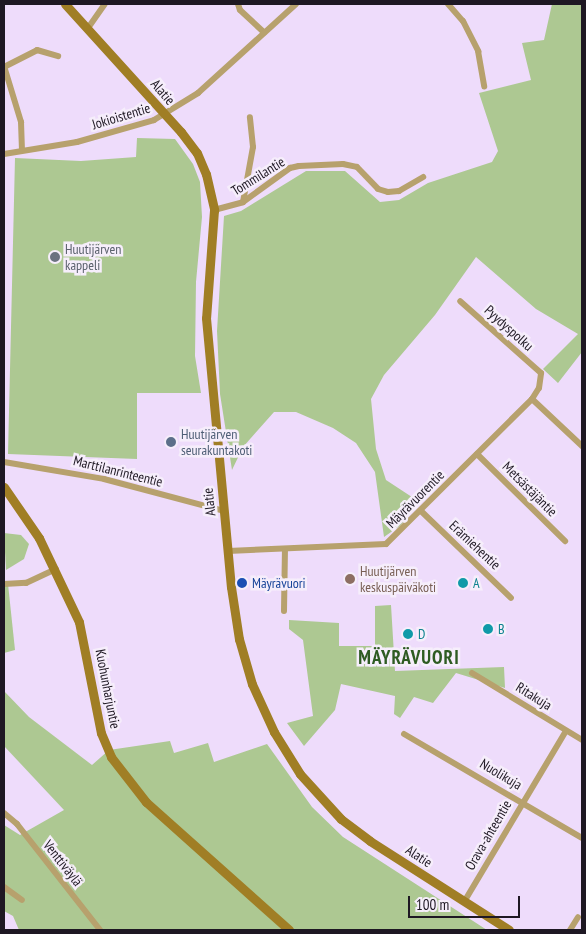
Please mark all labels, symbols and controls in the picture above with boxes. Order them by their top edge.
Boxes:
street label: Alatie [147,76,179,108]
street label: Jokioistentie [90,99,152,133]
street label: Tommilantie [228,153,288,199]
place label: Huutijärven kappeli [65,241,121,274]
marker: Huutijärven kappeli [49,251,61,263]
street label: Pyydyspolku [481,302,537,354]
place label: Huutijärven seurakuntakoti [181,426,252,458]
marker: Huutijärven seurakuntakoti [165,436,177,448]
street label: Marttilanrinteentie [72,452,164,490]
street label: Metsästäjäntie [499,458,561,520]
street label: Mäyrävuorentie [382,466,448,532]
street label: Alatie [199,487,219,517]
street label: Erämiehentie [446,517,504,573]
place label: Huutijärven keskuspäiväkoti [360,563,436,596]
marker: Huutijärven keskuspäiväkoti [344,573,356,585]
place label: Mäyrävuori [252,575,306,591]
place label: A [473,575,480,591]
marker: Mäyrävuori [236,577,248,589]
marker: A [457,577,469,589]
place label: B [498,621,505,637]
marker: B [482,623,494,635]
place label: D [418,626,425,642]
marker: D [402,628,414,640]
district label: MÄYRÄVUORI [357,647,461,669]
street label: Kuohunharjuntie [92,648,124,730]
street label: Ritakuja [513,678,555,714]
street label: Nuolikuja [477,755,525,793]
street label: Orava-ahteentie [461,797,515,873]
street label: Venttiväylä [40,837,86,889]
street label: Alatie [403,841,435,871]
scale bar [411,886,524,918]
text: 100 m [416,895,449,914]

